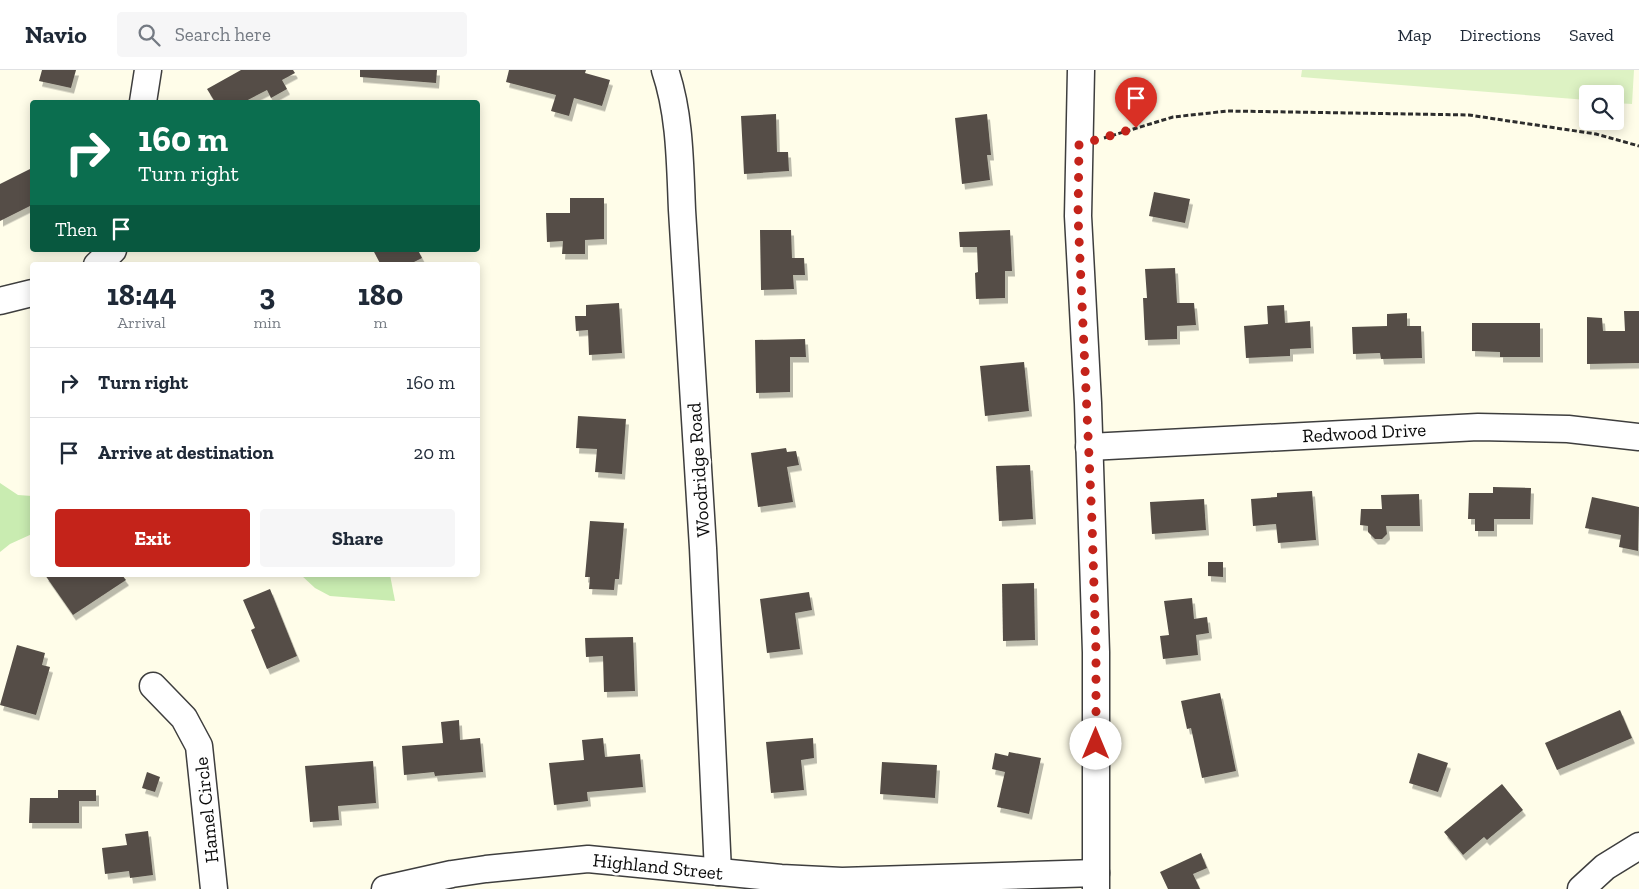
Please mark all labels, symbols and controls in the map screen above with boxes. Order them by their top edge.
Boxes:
search box [117,12,467,57]
text: Navio [25,20,87,49]
icon: search [135,21,163,49]
text: Search here [175,23,271,46]
text: Map [1397,24,1432,46]
text: Directions [1460,24,1541,46]
text: Saved [1569,24,1614,46]
pin [1115,77,1157,128]
icon: arrive [1122,84,1150,112]
map controls [1579,85,1624,130]
button: search [1579,85,1624,130]
text: 160 m [138,118,228,160]
icon: right [55,120,120,185]
text: Turn right [138,160,239,187]
icon: arrive [107,215,135,243]
text: Then [55,218,97,241]
text: 18:44 [107,277,177,313]
text: 3 [259,277,275,313]
text: 180 [358,277,403,313]
text: Arrival [118,313,166,332]
text: min [253,313,281,332]
text: m [374,313,387,332]
icon: right [55,369,83,397]
text: Turn right [98,371,188,394]
text: 160 m [406,371,455,394]
street label: Woodridge Road [682,401,715,538]
street label: Redwood Drive [1302,418,1427,447]
icon: arrive [55,439,83,467]
text: Arrive at destination [98,441,274,464]
text: 20 m [414,441,455,464]
button: Exit [55,509,250,567]
button: Share [260,509,455,567]
position arrow [1069,717,1121,769]
street label: Hamel Circle [189,756,223,864]
street label: Highland Street [592,848,724,885]

